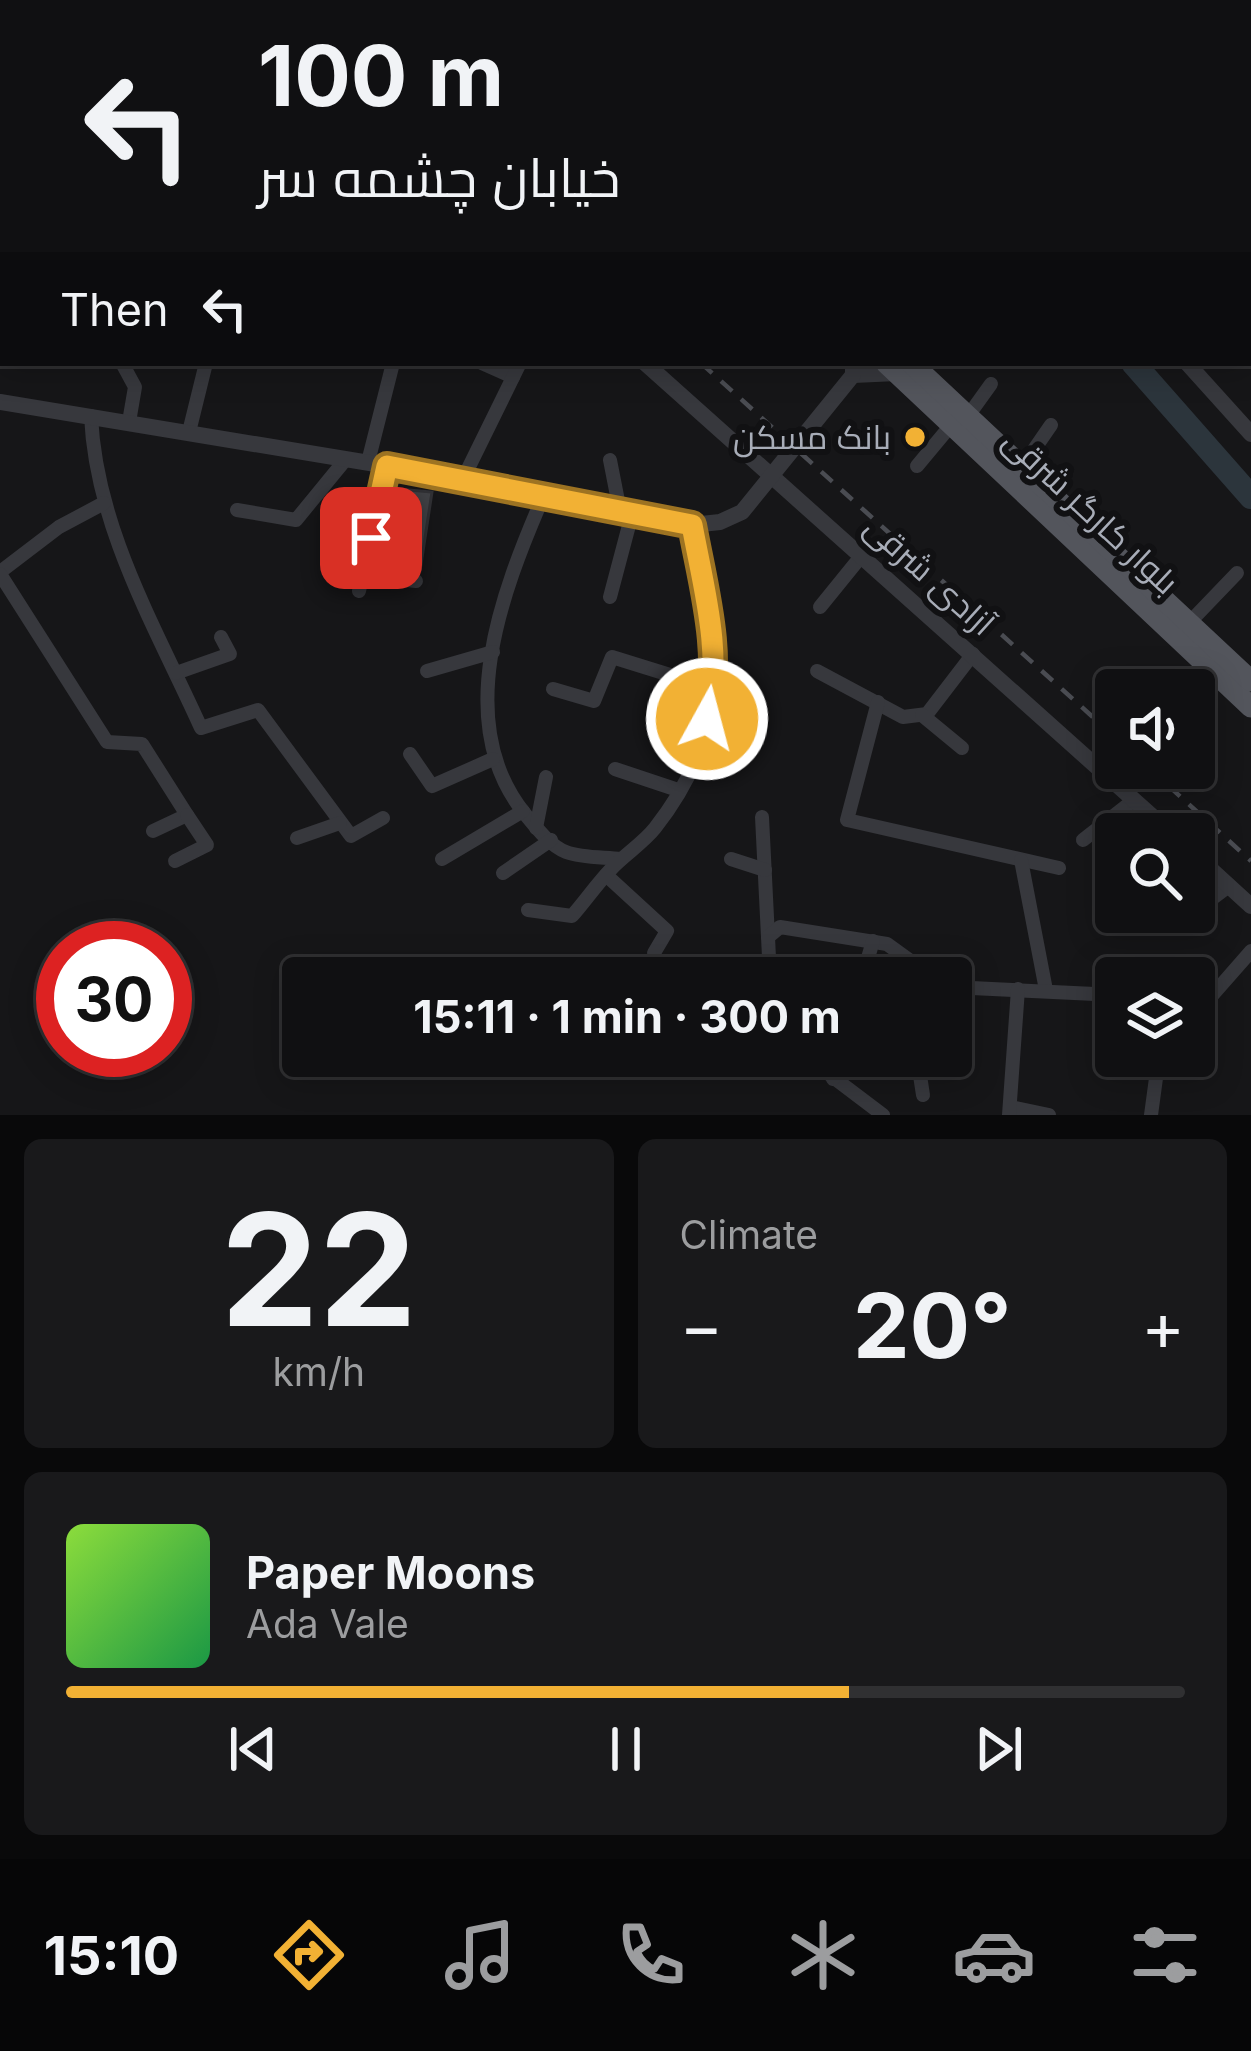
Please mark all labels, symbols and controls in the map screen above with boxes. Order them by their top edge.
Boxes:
text: 100 m [258,25,504,126]
icon: left [60,48,216,204]
text: خیابان چشمه سر [258,145,620,210]
icon: left [192,276,258,342]
text: Then [60,282,168,337]
place label: بانک مسکن [733,417,891,458]
street label: بلوار کارگر شرقی [995,420,1187,603]
marker: بانک مسکن [902,424,928,450]
pin [320,487,422,589]
icon: arrive [338,505,404,571]
street label: آزادی شرقی [856,506,1003,644]
position arrow [644,656,770,782]
map controls [1095,669,1215,1077]
button: sound [1095,669,1215,789]
button: search [1095,813,1215,933]
speed limit sign: 30 [36,921,192,1077]
button: layers [1095,957,1215,1077]
text: 15:11 · 1 min · 300 m [413,989,841,1044]
text: 22 [220,1175,417,1364]
text: Climate [680,1211,818,1258]
text: 20° [853,1271,1012,1380]
text: − [680,1286,723,1366]
text: + [1141,1286,1185,1366]
text: km/h [272,1348,365,1395]
text: Paper Moons [246,1545,535,1600]
text: Ada Vale [246,1600,409,1647]
icon: previous [220,1716,286,1782]
icon: pause [593,1716,659,1782]
icon: next [966,1716,1032,1782]
icon: directions [267,1913,351,1997]
icon: music [438,1913,522,1997]
icon: phone [609,1913,693,1997]
icon: climate [781,1913,865,1997]
icon: car [952,1913,1036,1997]
icon: filters [1123,1913,1207,1997]
text: 15:10 [44,1923,179,1988]

